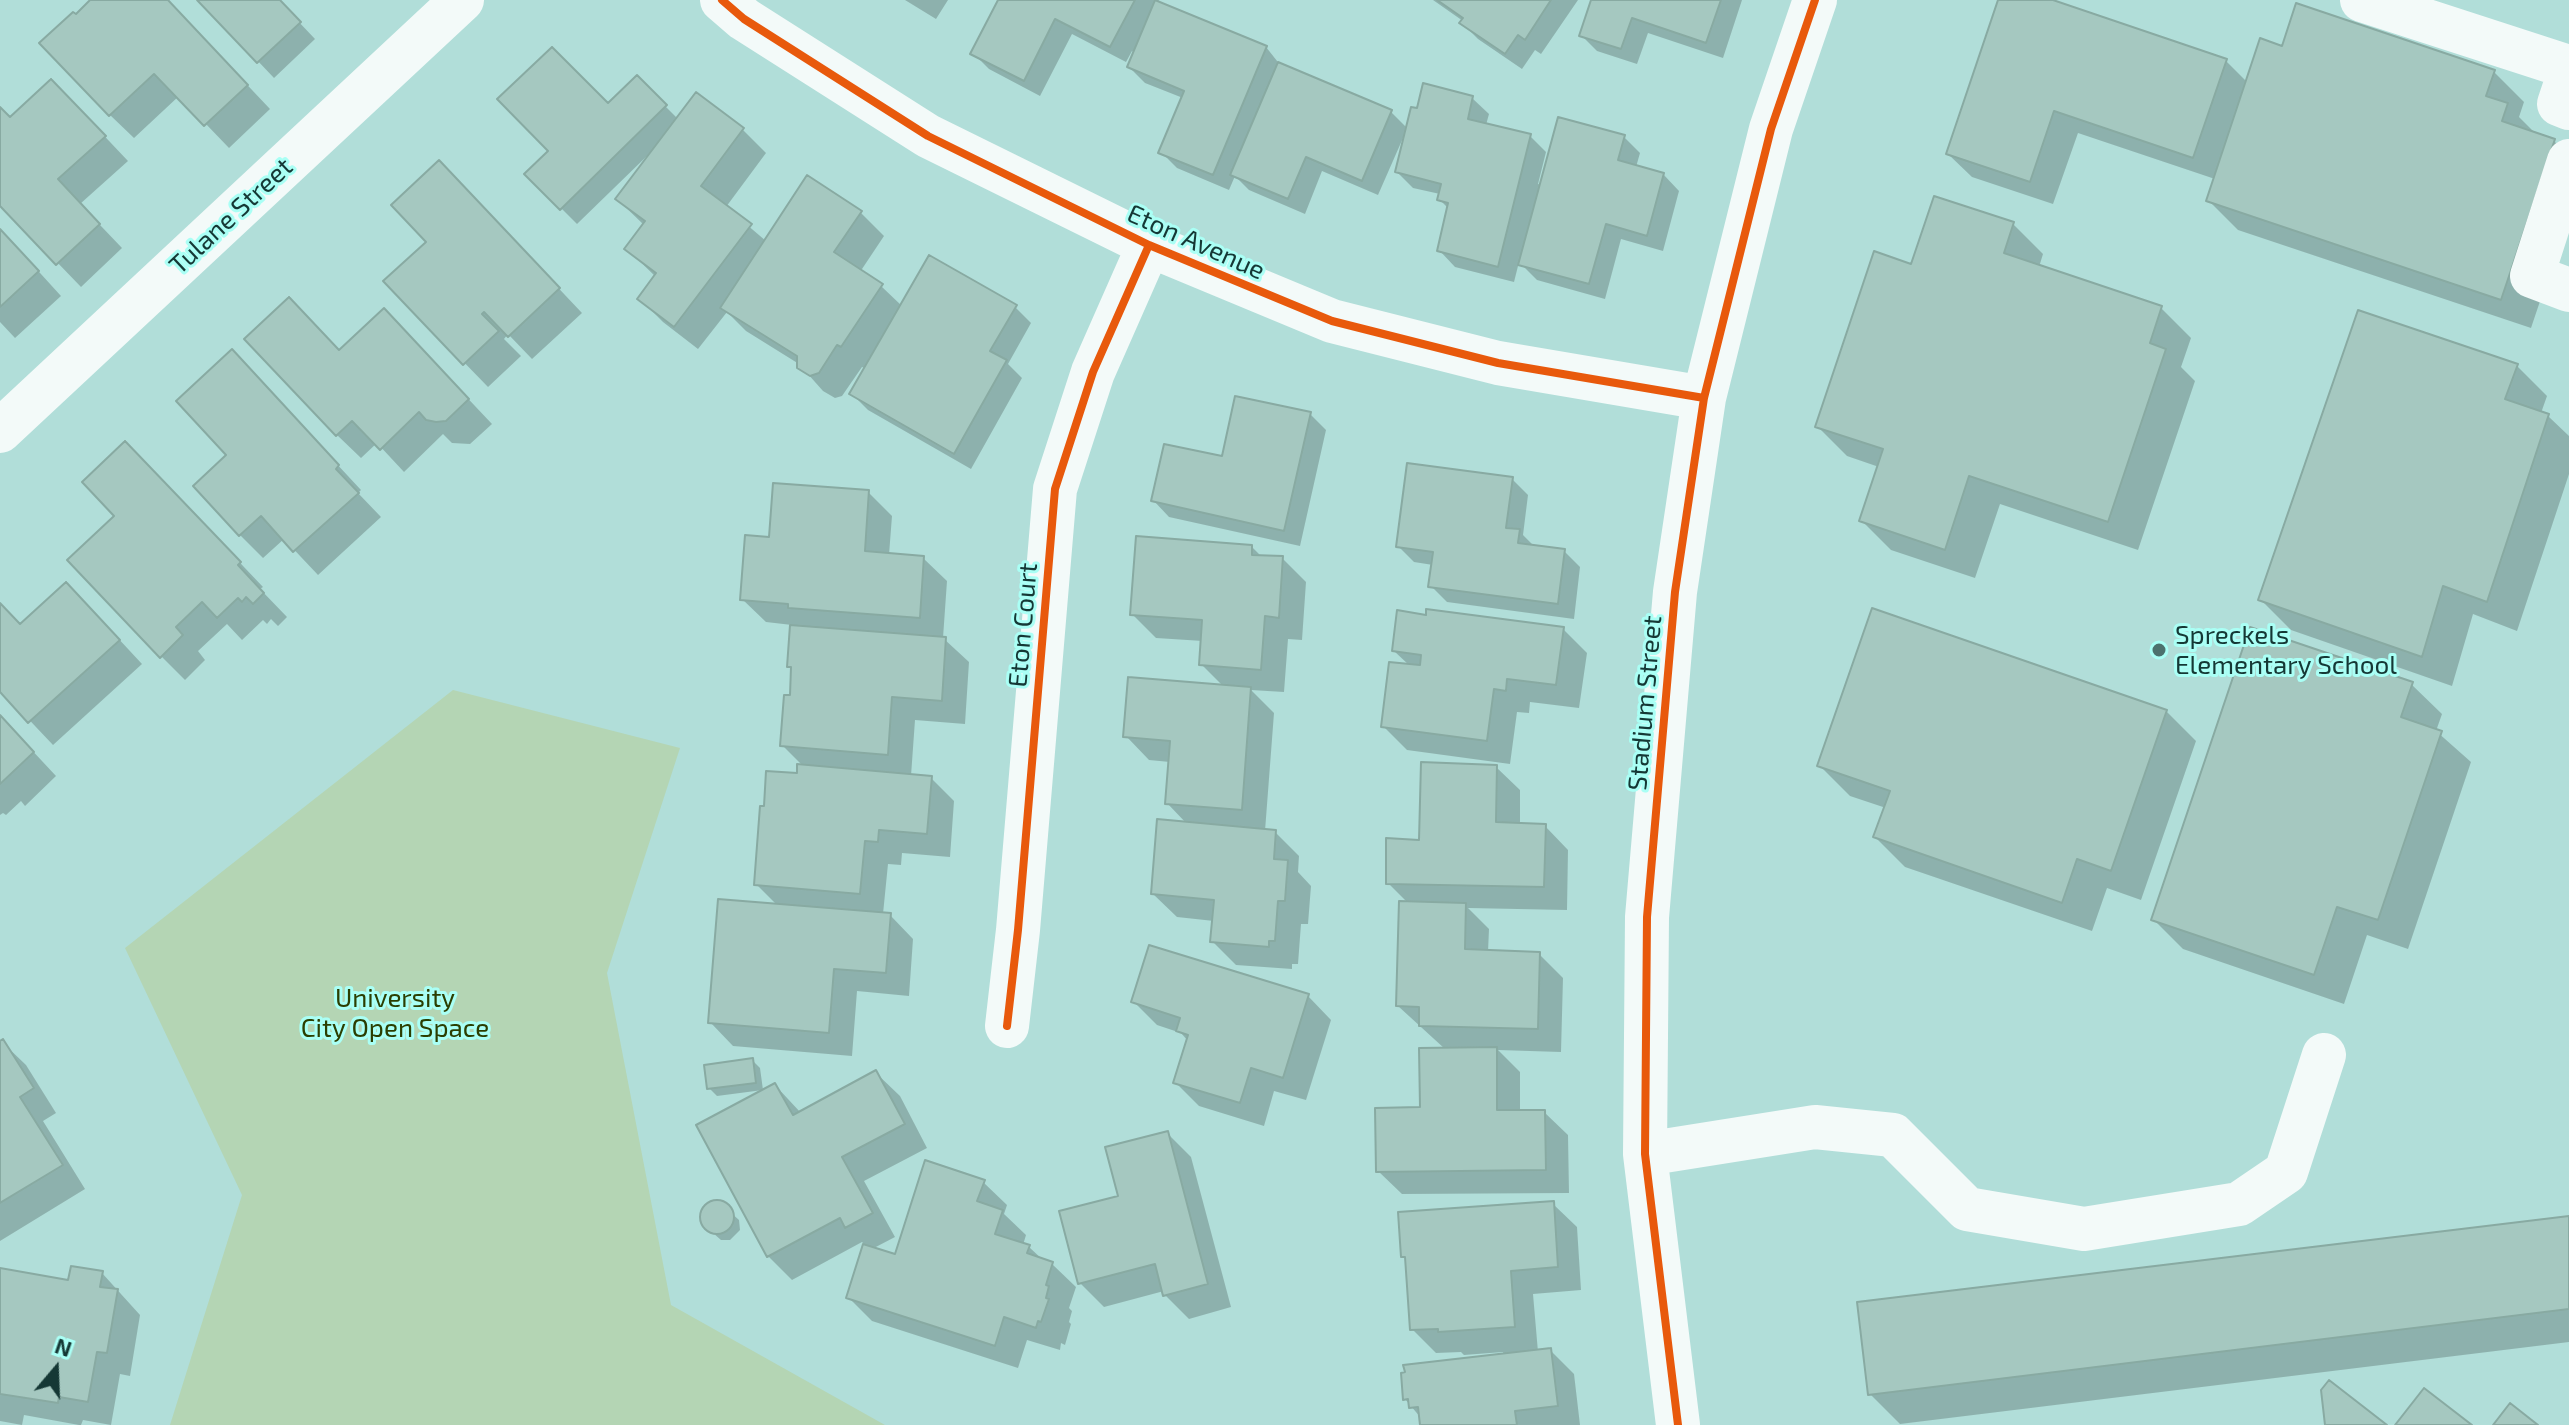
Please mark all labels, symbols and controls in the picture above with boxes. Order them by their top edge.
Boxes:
street label: Tulane Street [163,151,299,281]
street label: Eton Avenue [1122,198,1270,286]
street label: Eton Court [1002,561,1044,689]
street label: Stadium Street [1622,614,1668,792]
place label: Spreckels Elementary School [2175,619,2397,680]
marker: Spreckels Elementary School [2150,641,2168,659]
park label: University City Open Space [301,982,489,1044]
north arrow [16,1329,96,1409]
text: N [52,1331,76,1361]

